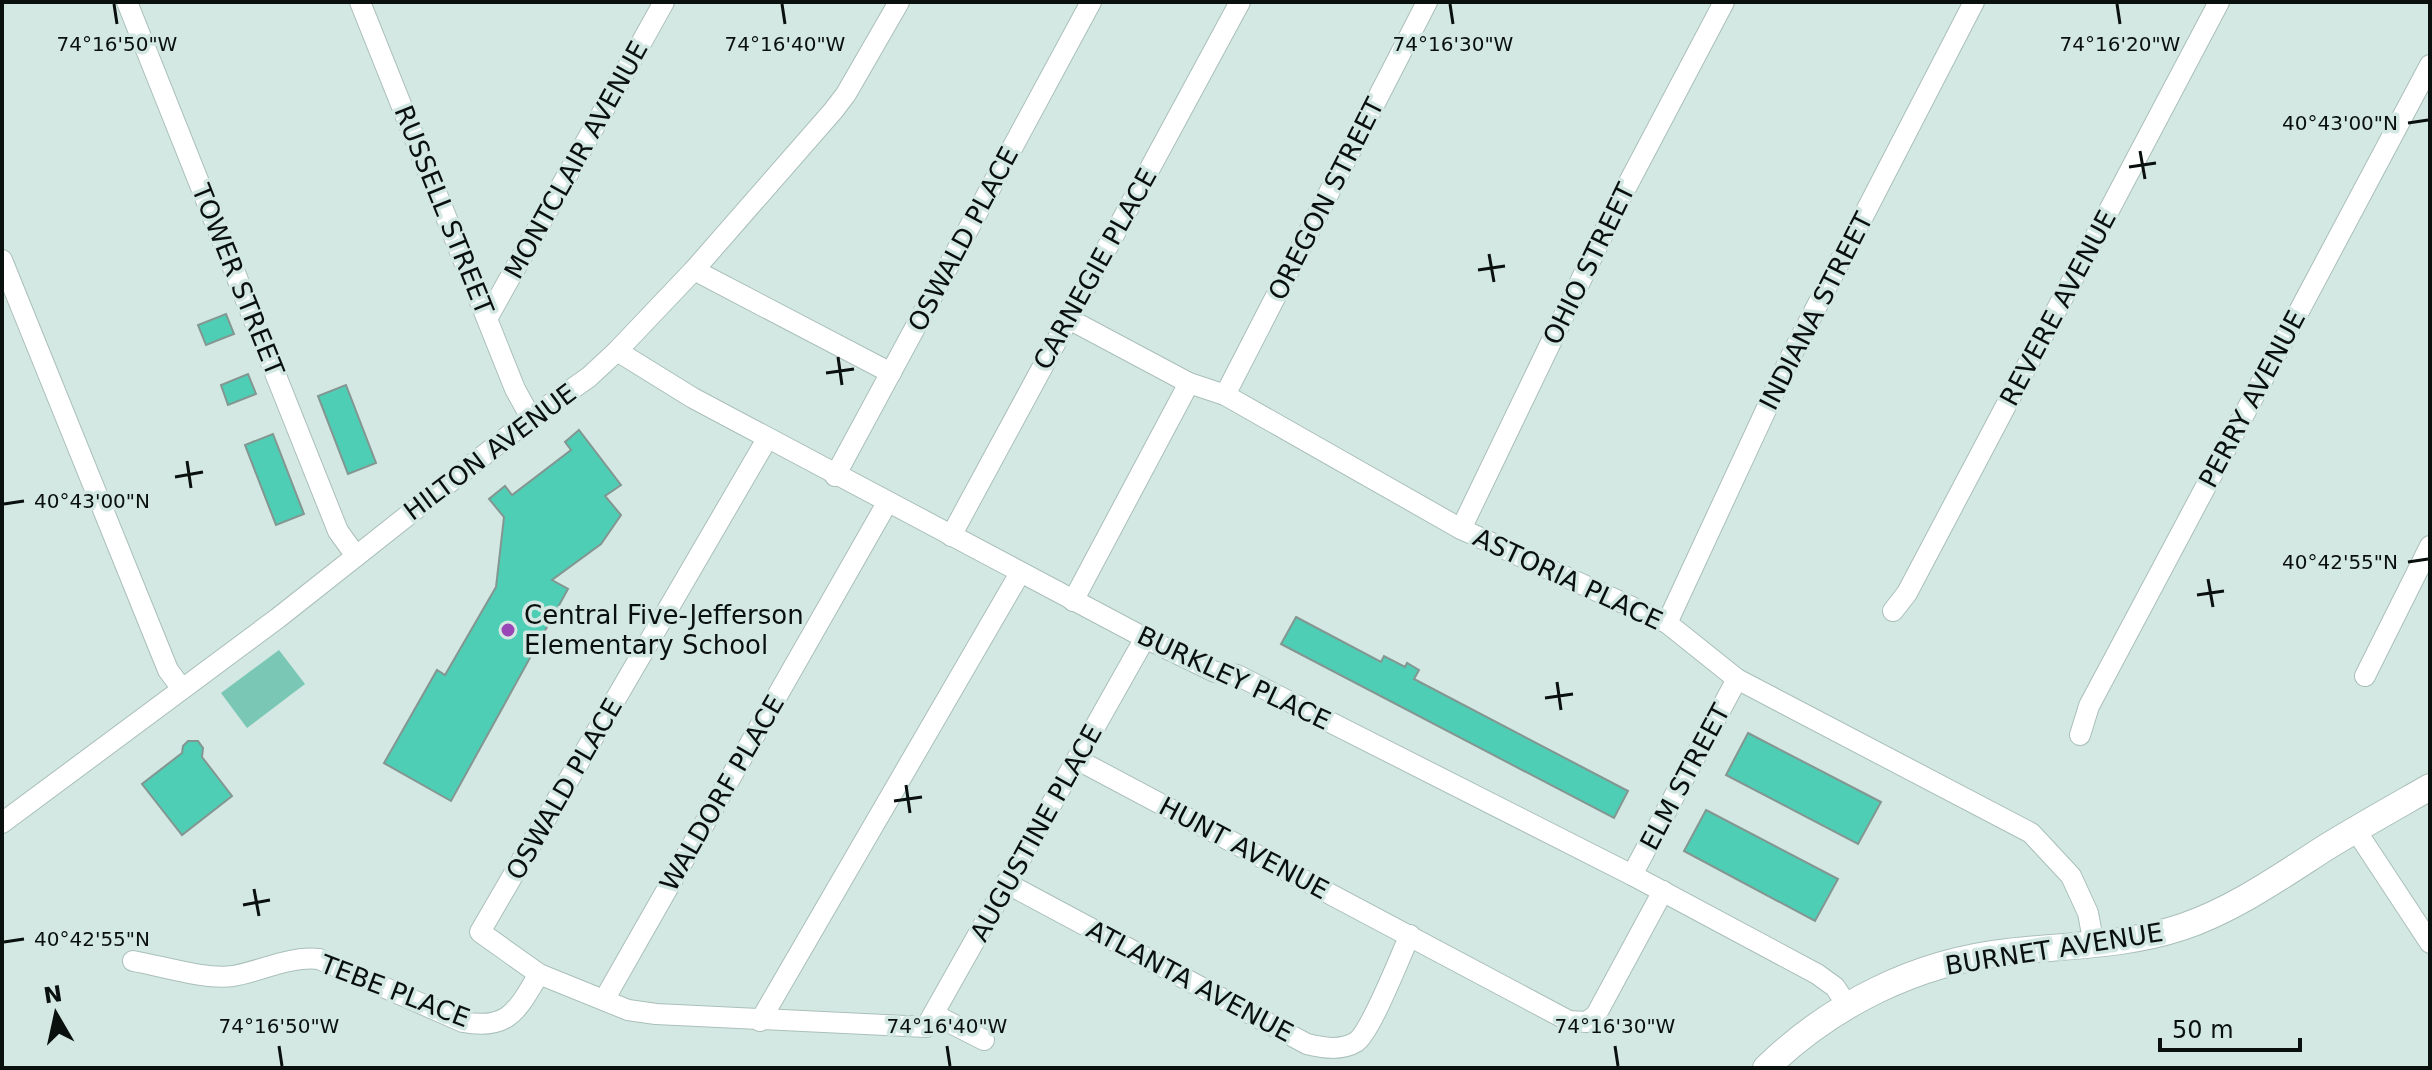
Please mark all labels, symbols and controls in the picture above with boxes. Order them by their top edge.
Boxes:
text: 74°16'50"W [57,32,178,56]
text: 74°16'40"W [725,32,846,56]
text: 74°16'30"W [1393,32,1514,56]
text: 74°16'20"W [2060,32,2181,56]
street label: MONTCLAIR AVENUE [498,36,654,284]
street label: OREGON STREET [1262,93,1390,305]
street label: RUSSELL STREET [388,101,500,319]
text: 40°43'00"N [2282,111,2398,135]
street label: OSWALD PLACE [902,142,1024,336]
street label: CARNEGIE PLACE [1027,163,1163,375]
street label: OHIO STREET [1537,178,1641,349]
street label: TOWER STREET [186,179,290,380]
street label: REVERE AVENUE [1994,205,2122,411]
street label: INDIANA STREET [1753,207,1879,415]
street label: PERRY AVENUE [2193,305,2311,493]
street label: HILTON AVENUE [398,378,582,526]
text: 40°43'00"N [34,489,150,513]
street label: ASTORIA PLACE [1469,522,1667,636]
text: 40°42'55"N [2282,550,2398,574]
place label: Central Five-Jefferson Elementary School [524,600,804,660]
street label: BURKLEY PLACE [1133,620,1335,736]
marker: Central Five-Jefferson Elementary School [499,621,517,639]
street label: WALDORF PLACE [654,690,790,896]
street label: OSWALD PLACE [500,693,628,885]
street label: ELM STREET [1634,699,1736,855]
street label: AUGUSTINE PLACE [964,720,1108,946]
street label: HUNT AVENUE [1154,791,1334,905]
street label: ATLANTA AVENUE [1082,914,1298,1048]
street label: BURNET AVENUE [1943,917,2165,981]
text: 40°42'55"N [34,927,150,951]
street label: TEBE PLACE [315,948,474,1033]
north arrow [16,974,96,1054]
text: N [42,981,64,1009]
scale bar [2160,1002,2300,1052]
text: 74°16'50"W [219,1014,340,1038]
text: 74°16'40"W [887,1014,1008,1038]
text: 74°16'30"W [1555,1014,1676,1038]
text: 50 m [2172,1016,2234,1044]

